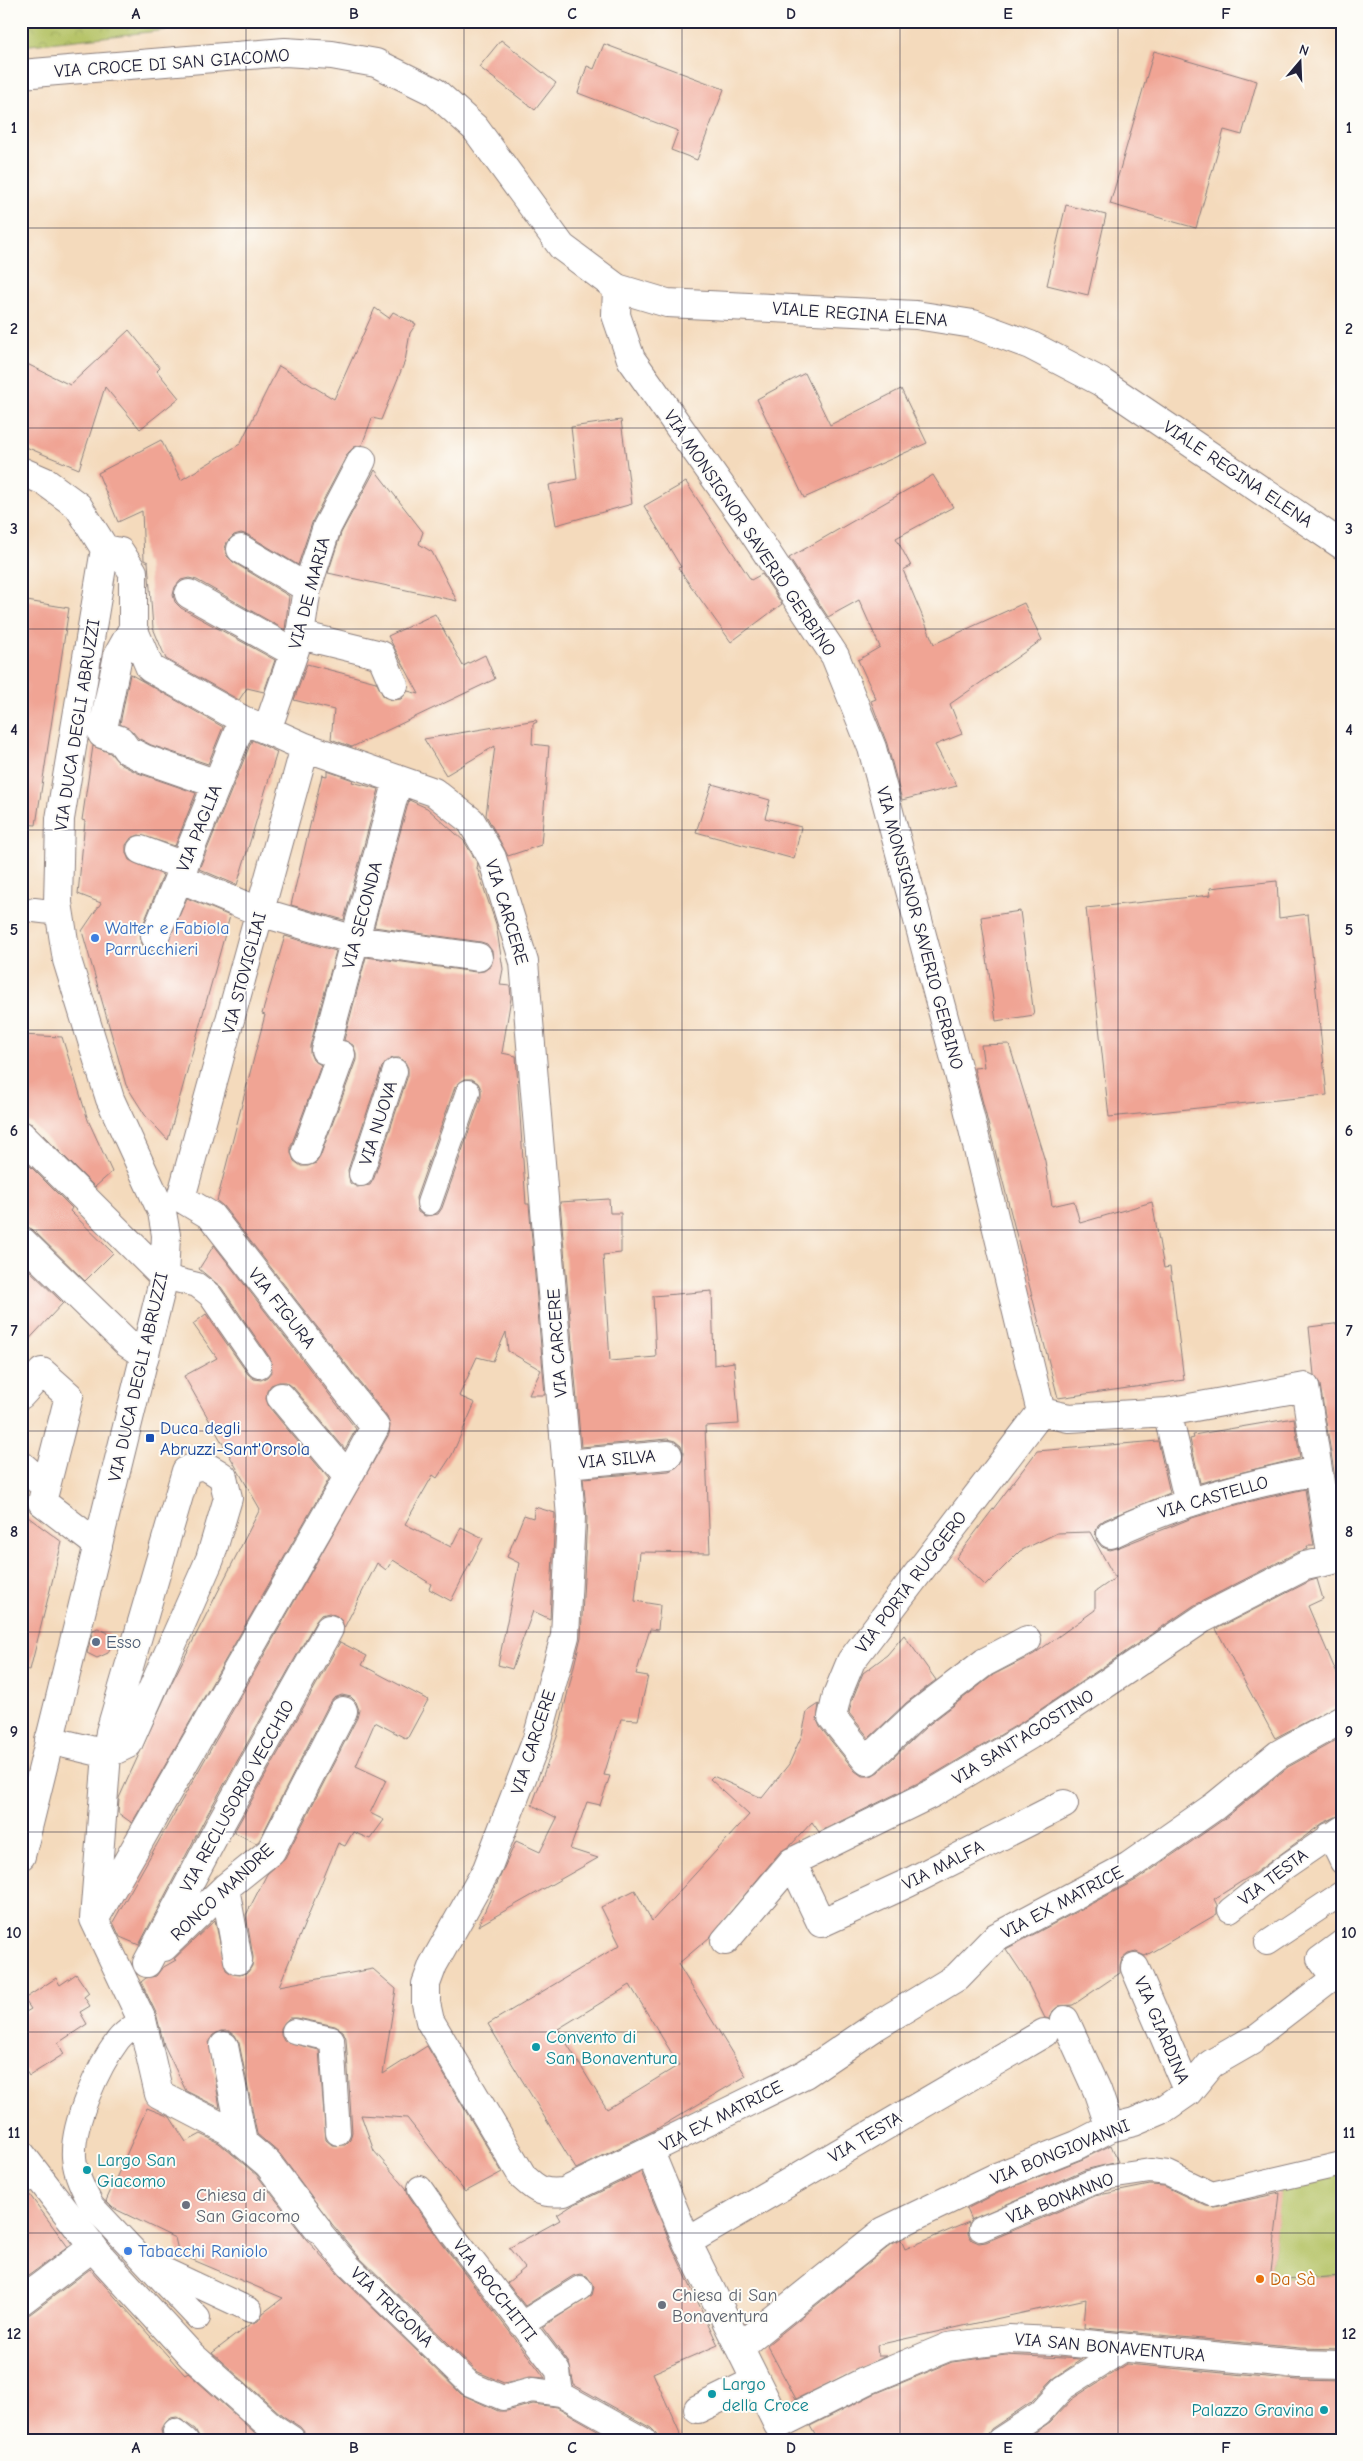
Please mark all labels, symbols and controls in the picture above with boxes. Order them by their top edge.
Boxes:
text: A [132,5,141,23]
text: B [349,5,359,23]
text: C [567,5,577,23]
text: D [786,5,796,23]
text: E [1003,5,1013,23]
text: F [1221,5,1231,23]
north arrow [1276,38,1326,88]
text: N [1297,41,1311,60]
street label: VIA CROCE DI SAN GIACOMO [54,45,291,82]
text: 1 [11,119,17,137]
text: 1 [1346,119,1352,137]
street label: VIALE REGINA ELENA [772,298,948,331]
text: 2 [10,320,18,338]
text: 2 [1345,320,1353,338]
street label: VIA MONSIGNOR SAVERIO GERBINO [659,406,840,660]
street label: VIALE REGINA ELENA [1159,417,1316,532]
text: 3 [10,520,18,538]
text: 3 [1345,520,1353,538]
street label: VIA DE MARIA [284,535,335,651]
street label: VIA DUCA DEGLI ABRUZZI [50,618,105,833]
text: 4 [10,721,18,739]
text: 4 [1345,721,1353,739]
street label: VIA PAGLIA [172,781,226,875]
street label: VIA MONSIGNOR SAVERIO GERBINO [872,784,967,1072]
street label: VIA CARCERE [481,857,533,967]
street label: VIA SECONDA [338,859,387,971]
street label: VIA STOVIGLIAI [218,910,271,1036]
place label: Walter e Fabiola Parrucchieri [105,918,230,960]
text: 5 [10,921,18,939]
text: 5 [1345,921,1353,939]
marker: Walter e Fabiola Parrucchieri [89,932,101,944]
street label: VIA NUOVA [355,1078,402,1168]
text: 6 [10,1122,18,1140]
text: 6 [1345,1122,1353,1140]
street label: VIA FIGURA [244,1264,320,1353]
street label: VIA DUCA DEGLI ABRUZZI [104,1270,173,1484]
street label: VIA CARCERE [543,1288,572,1398]
text: 7 [10,1322,18,1340]
text: 7 [1345,1322,1353,1340]
place label: Duca degli Abruzzi-Sant'Orsola [160,1418,310,1460]
marker: Duca degli Abruzzi-Sant'Orsola [144,1432,156,1444]
street label: VIA SILVA [578,1446,656,1473]
street label: VIA CASTELLO [1156,1472,1271,1523]
street label: VIA PORTA RUGGERO [851,1507,972,1657]
text: 8 [10,1523,18,1541]
text: 8 [1345,1523,1353,1541]
place label: Esso [106,1632,141,1653]
marker: Esso [90,1636,102,1648]
street label: VIA SANT'AGOSTINO [949,1685,1098,1790]
street label: VIA CARCERE [507,1687,560,1797]
street label: VIA RECLUSORIO VECCHIO [176,1697,299,1896]
text: 9 [10,1723,18,1741]
text: 9 [1345,1723,1353,1741]
street label: VIA MALFA [899,1836,987,1895]
street label: RONCO MANDRE [167,1839,278,1945]
street label: VIA TESTA [1234,1844,1312,1910]
street label: VIA EX MATRICE [998,1861,1127,1943]
text: 10 [6,1924,22,1942]
text: 10 [1341,1924,1357,1942]
street label: VIA GIARDINA [1130,1973,1194,2087]
place label: Convento di San Bonaventura [546,2027,678,2069]
marker: Convento di San Bonaventura [530,2041,542,2053]
street label: VIA EX MATRICE [656,2076,786,2156]
street label: VIA TESTA [825,2107,906,2167]
street label: VIA BONGIOVANNI [988,2115,1133,2190]
text: 11 [8,2124,20,2142]
text: 11 [1343,2124,1355,2142]
place label: Largo San Giacomo [97,2150,176,2192]
marker: Largo San Giacomo [81,2164,93,2176]
street label: VIA BONANNO [1003,2168,1117,2229]
place label: Chiesa di San Giacomo [196,2185,300,2227]
marker: Chiesa di San Giacomo [180,2199,192,2211]
street label: VIA ROCCHITTI [448,2235,541,2346]
place label: Tabacchi Raniolo [138,2241,268,2262]
marker: Tabacchi Raniolo [122,2245,134,2257]
street label: VIA TRIGONA [346,2263,437,2352]
place label: Da Sà [1270,2269,1316,2290]
marker: Da Sà [1254,2273,1266,2285]
place label: Chiesa di San Bonaventura [672,2285,777,2327]
marker: Chiesa di San Bonaventura [656,2299,668,2311]
text: 12 [7,2325,21,2343]
text: 12 [1342,2325,1356,2343]
street label: VIA SAN BONAVENTURA [1014,2329,1206,2366]
place label: Largo della Croce [722,2374,809,2416]
marker: Largo della Croce [706,2388,718,2400]
place label: Palazzo Gravina [1192,2400,1314,2421]
marker: Palazzo Gravina [1318,2404,1330,2416]
text: A [132,2439,141,2457]
text: B [349,2439,359,2457]
text: C [567,2439,577,2457]
text: D [786,2439,796,2457]
text: E [1003,2439,1013,2457]
text: F [1221,2439,1231,2457]

